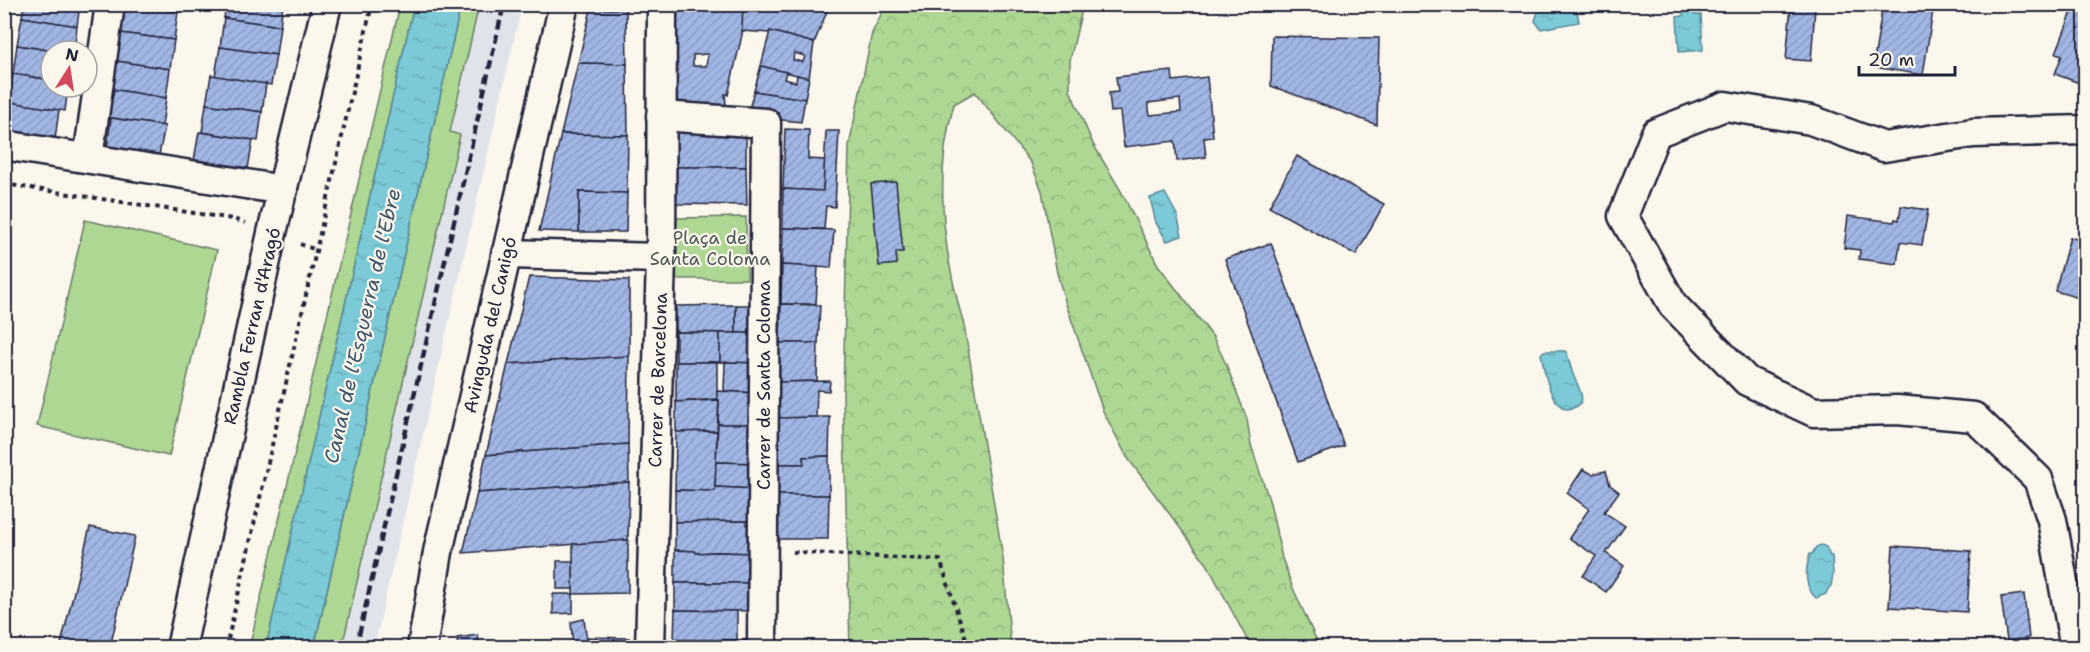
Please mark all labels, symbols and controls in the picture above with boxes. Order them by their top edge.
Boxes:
north arrow [39,39,99,99]
scale bar [1859,39,1955,77]
text: N [64,43,80,66]
text: 20 m [1868,48,1914,72]
water label: Canal de l'Esquerra de l'Ebre [318,186,406,466]
street label: Rambla Ferran d'Aragó [218,225,286,427]
park label: Plaça de Santa Coloma [650,226,770,271]
street label: Avinguda del Canigó [458,234,522,416]
street label: Carrer de Santa Coloma [752,280,776,490]
street label: Carrer de Barcelona [643,292,673,468]

